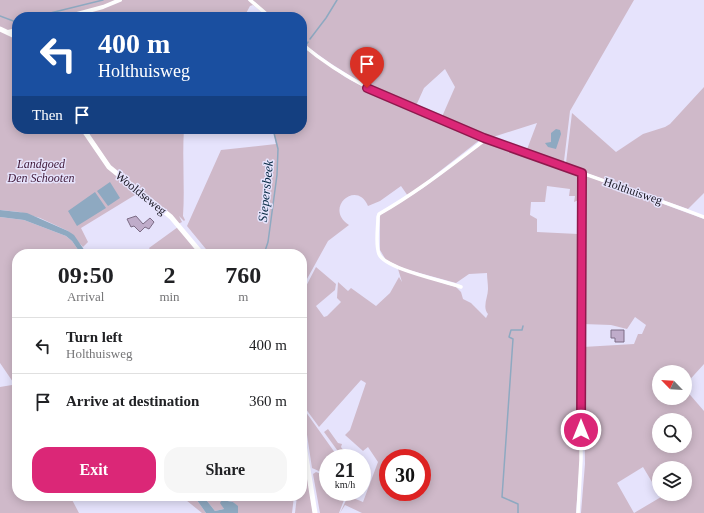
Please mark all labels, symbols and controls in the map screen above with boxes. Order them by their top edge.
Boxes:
icon: left [32,28,84,80]
text: 400 m [98,28,170,59]
pin [350,47,384,88]
icon: arrive [356,53,378,75]
text: Holthuisweg [98,61,190,81]
icon: arrive [71,104,93,126]
text: Then [32,107,63,123]
park label: Landgoed Den Schooten [7,157,74,185]
water label: Siepersbeek [255,159,276,223]
street label: Wooldseweg [113,168,169,218]
street label: Holthuisweg [602,174,664,208]
text: 09:50 [58,262,114,288]
text: 2 [163,262,175,288]
text: 760 [225,262,261,288]
text: Arrival [67,289,104,304]
text: min [159,289,180,304]
text: m [238,289,248,304]
text: Turn left [66,329,123,345]
icon: left [32,335,54,357]
text: 400 m [249,337,287,353]
text: Holthuisweg [66,346,132,361]
north arrow [652,365,692,405]
map controls [652,365,692,501]
icon: arrive [32,391,54,413]
text: Arrive at destination [66,393,199,409]
text: 360 m [249,393,287,409]
position arrow [560,409,602,451]
button: search [652,413,692,453]
button: Exit [32,447,156,493]
button: Share [164,447,287,493]
speed limit sign: 30 [379,449,431,501]
text: 21 [335,459,355,481]
button: layers [652,461,692,501]
text: km/h [335,479,355,490]

